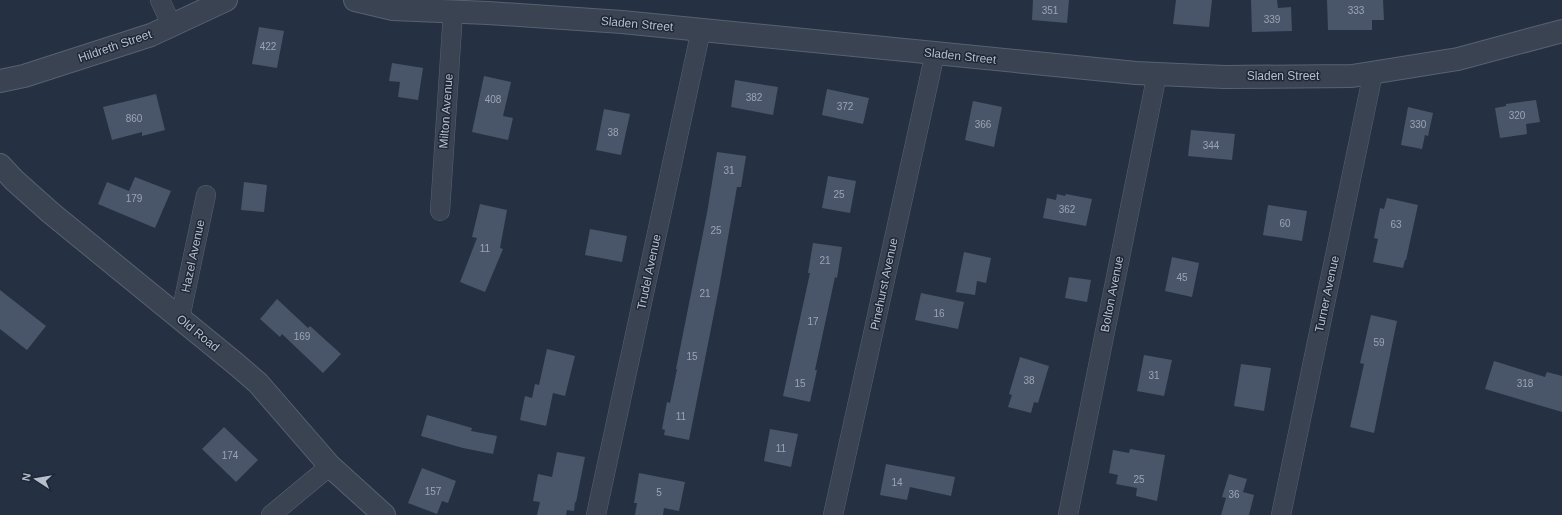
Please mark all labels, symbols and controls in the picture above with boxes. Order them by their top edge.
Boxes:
house number: 351 [1042,5,1059,16]
house number: 333 [1348,5,1365,16]
street label: Sladen Street [600,14,674,34]
house number: 339 [1264,14,1281,25]
street label: Hildreth Street [76,27,154,65]
house number: 422 [260,41,277,52]
street label: Sladen Street [923,45,998,67]
street label: Sladen Street [1247,69,1320,83]
street label: Milton Avenue [436,73,456,149]
house number: 382 [746,92,763,103]
house number: 408 [485,94,502,105]
house number: 372 [837,101,854,112]
house number: 320 [1509,110,1526,121]
house number: 860 [126,113,143,124]
house number: 366 [975,119,992,130]
house number: 330 [1410,119,1427,130]
house number: 38 [607,127,619,138]
house number: 344 [1203,140,1220,151]
house number: 31 [723,165,735,176]
house number: 25 [833,189,845,200]
house number: 179 [126,193,143,204]
house number: 362 [1059,204,1076,215]
street label: Hazel Avenue [178,218,208,294]
house number: 60 [1279,218,1291,229]
house number: 63 [1390,219,1402,230]
house number: 25 [710,225,722,236]
street label: Trudel Avenue [634,233,664,311]
street label: Pinehurst Avenue [867,236,901,331]
house number: 11 [480,243,491,254]
street label: Bolton Avenue [1098,254,1126,333]
street label: Turner Avenue [1312,254,1342,334]
house number: 21 [819,255,831,266]
house number: 45 [1176,272,1188,283]
house number: 21 [699,288,711,299]
house number: 16 [933,308,945,319]
street label: Old Road [174,312,222,354]
house number: 17 [807,316,819,327]
house number: 169 [294,331,311,342]
house number: 59 [1373,337,1385,348]
house number: 15 [686,351,698,362]
house number: 31 [1148,370,1160,381]
house number: 38 [1023,375,1035,386]
house number: 15 [794,378,806,389]
house number: 318 [1517,378,1534,389]
house number: 11 [676,411,687,422]
house number: 11 [776,443,787,454]
house number: 174 [222,450,239,461]
north arrow [16,459,56,499]
text: N [20,472,33,482]
house number: 25 [1133,474,1145,485]
house number: 14 [891,477,903,488]
house number: 157 [425,486,442,497]
house number: 5 [656,487,662,498]
house number: 36 [1228,489,1240,500]

